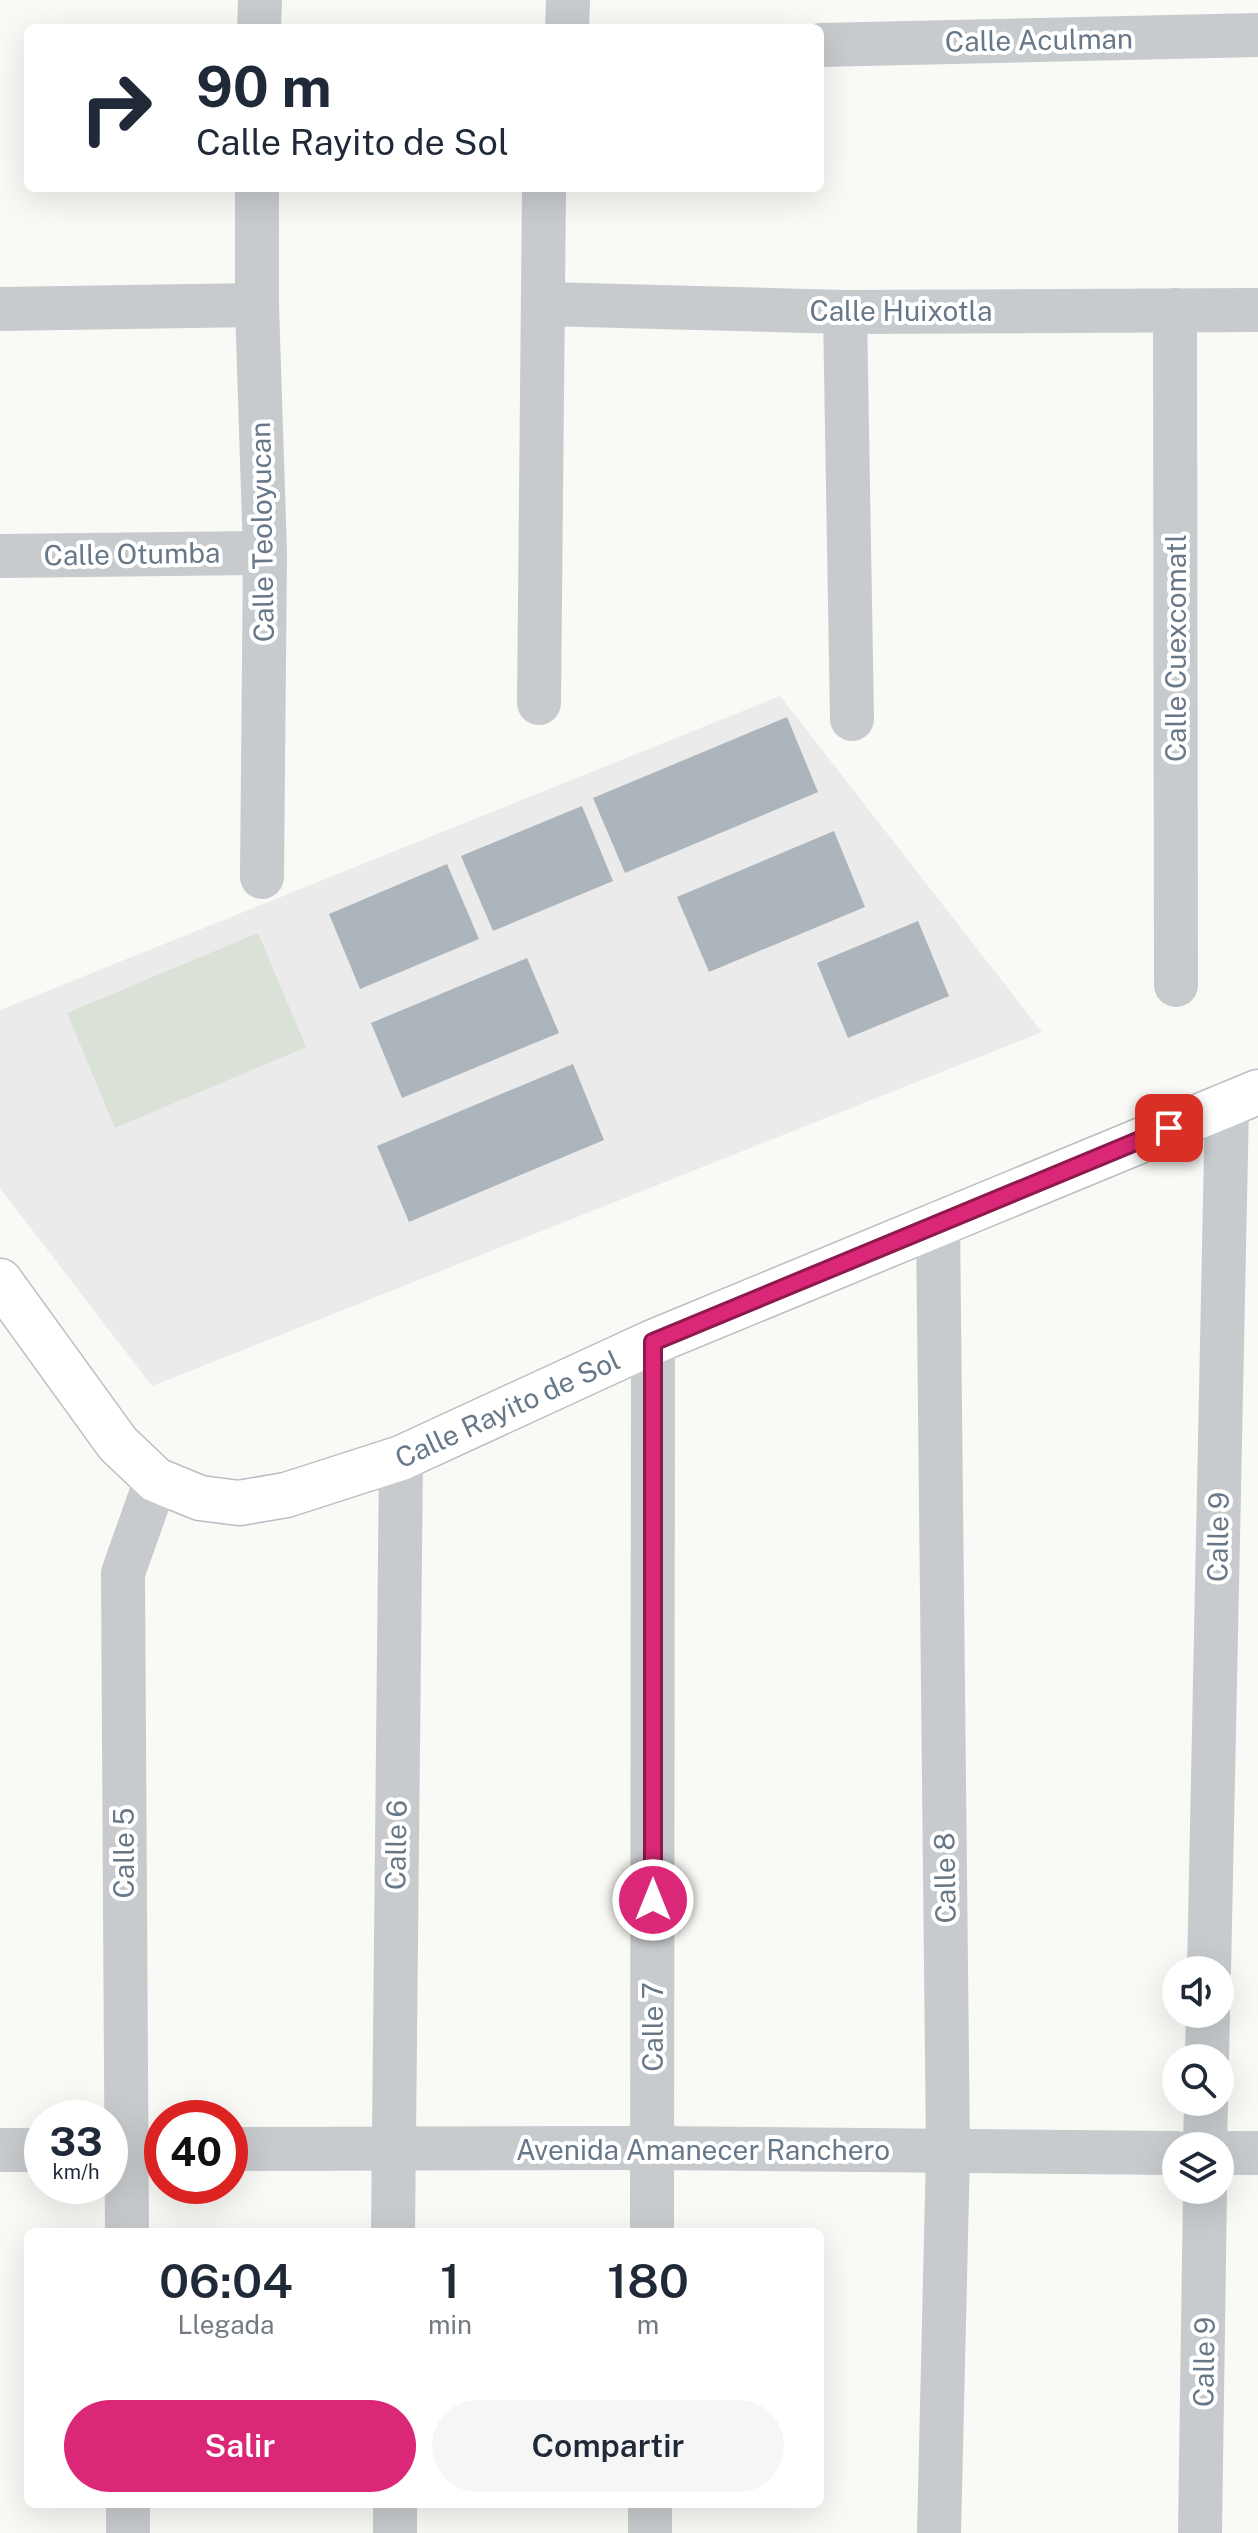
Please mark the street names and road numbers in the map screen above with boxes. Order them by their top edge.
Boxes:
street label: Calle Aculman [945,21,1133,58]
street label: Calle Huixotla [810,294,992,327]
street label: Calle Teoloyucan [243,421,280,643]
street label: Calle Cuexcomatl [1159,534,1192,762]
street label: Calle Otumba [43,535,221,572]
street label: Calle Rayito de Sol [390,1343,625,1474]
street label: Calle 9 [1200,1492,1235,1582]
street label: Calle 6 [378,1800,413,1890]
street label: Calle 5 [107,1808,140,1898]
street label: Calle 8 [927,1832,962,1924]
street label: Calle 7 [636,1982,669,2072]
street label: Avenida Amanecer Ranchero [516,2133,890,2166]
street label: Calle 9 [1186,2317,1221,2407]

